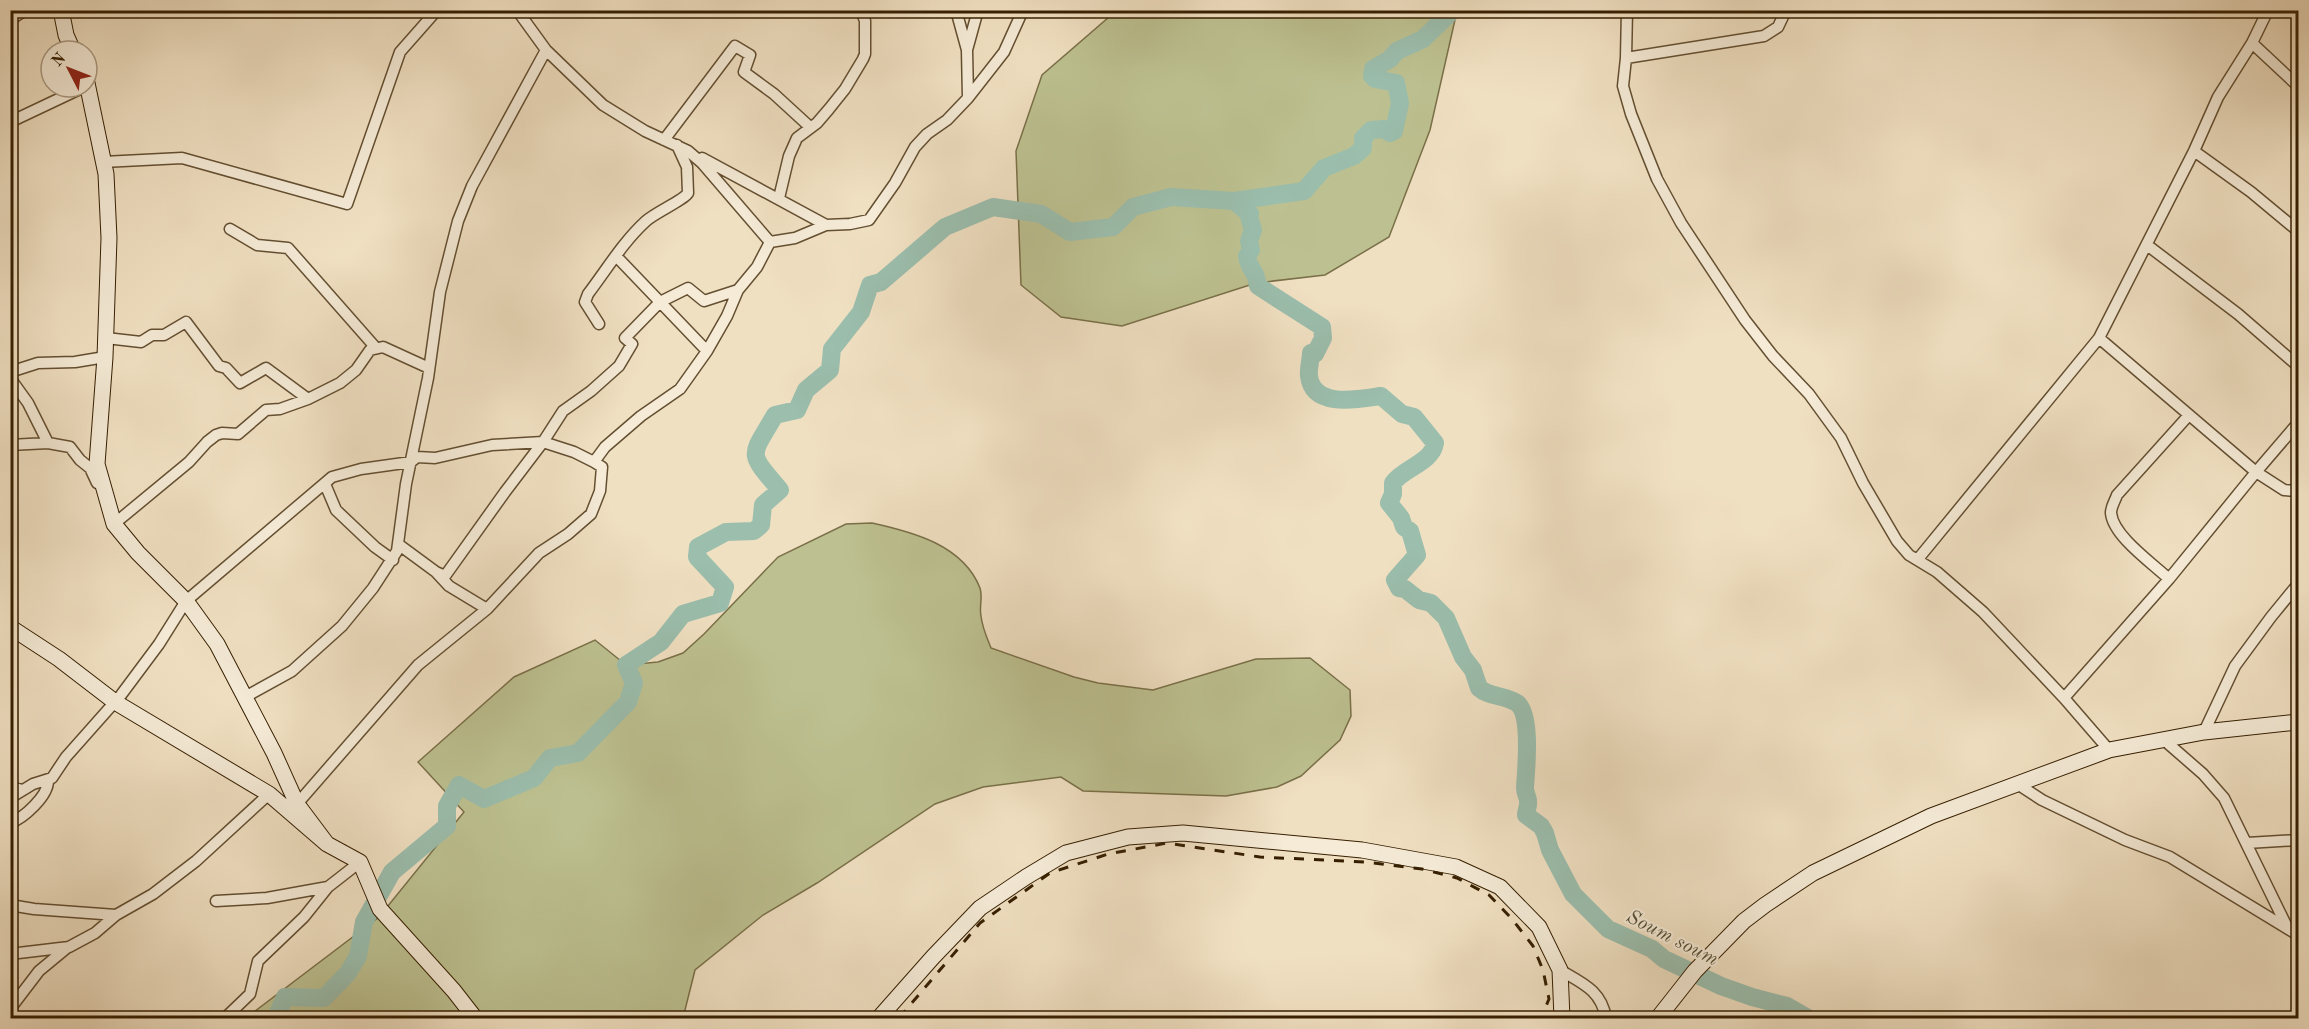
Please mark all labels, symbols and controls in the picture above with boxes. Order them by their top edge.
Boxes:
north arrow [39,39,99,99]
text: N [49,50,70,70]
water label: Soum soum [1623,907,1721,970]

